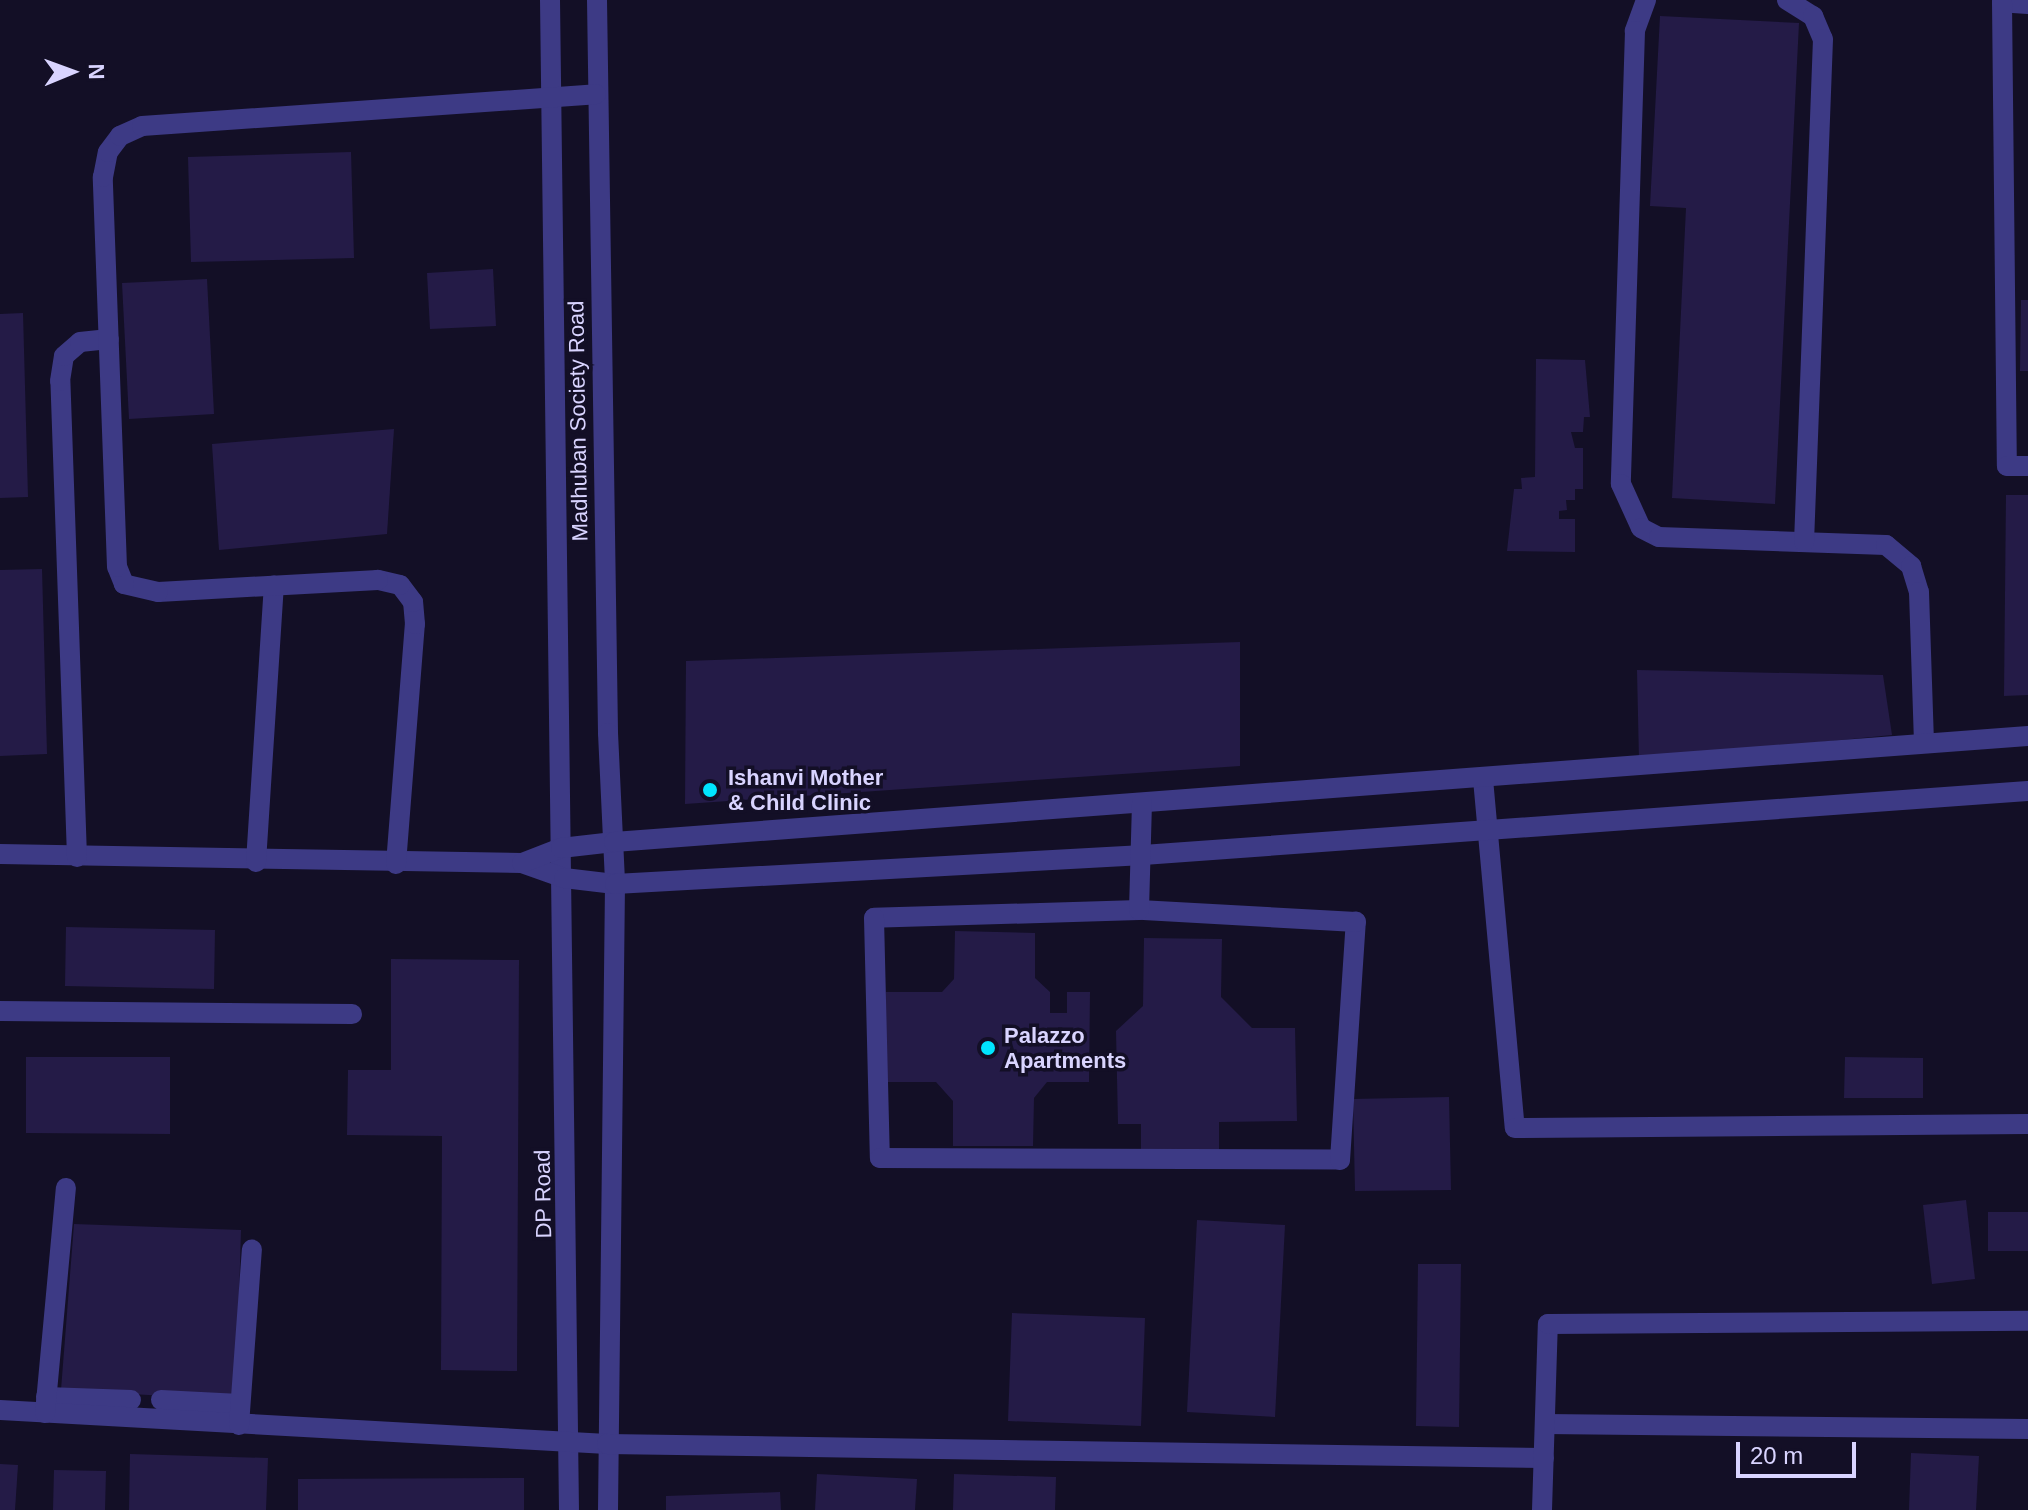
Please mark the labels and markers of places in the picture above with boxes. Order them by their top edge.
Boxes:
place label: Ishanvi Mother & Child Clinic [728,764,883,816]
marker: Ishanvi Mother & Child Clinic [699,779,721,801]
place label: Palazzo Apartments [1004,1022,1126,1074]
marker: Palazzo Apartments [979,1039,997,1057]

